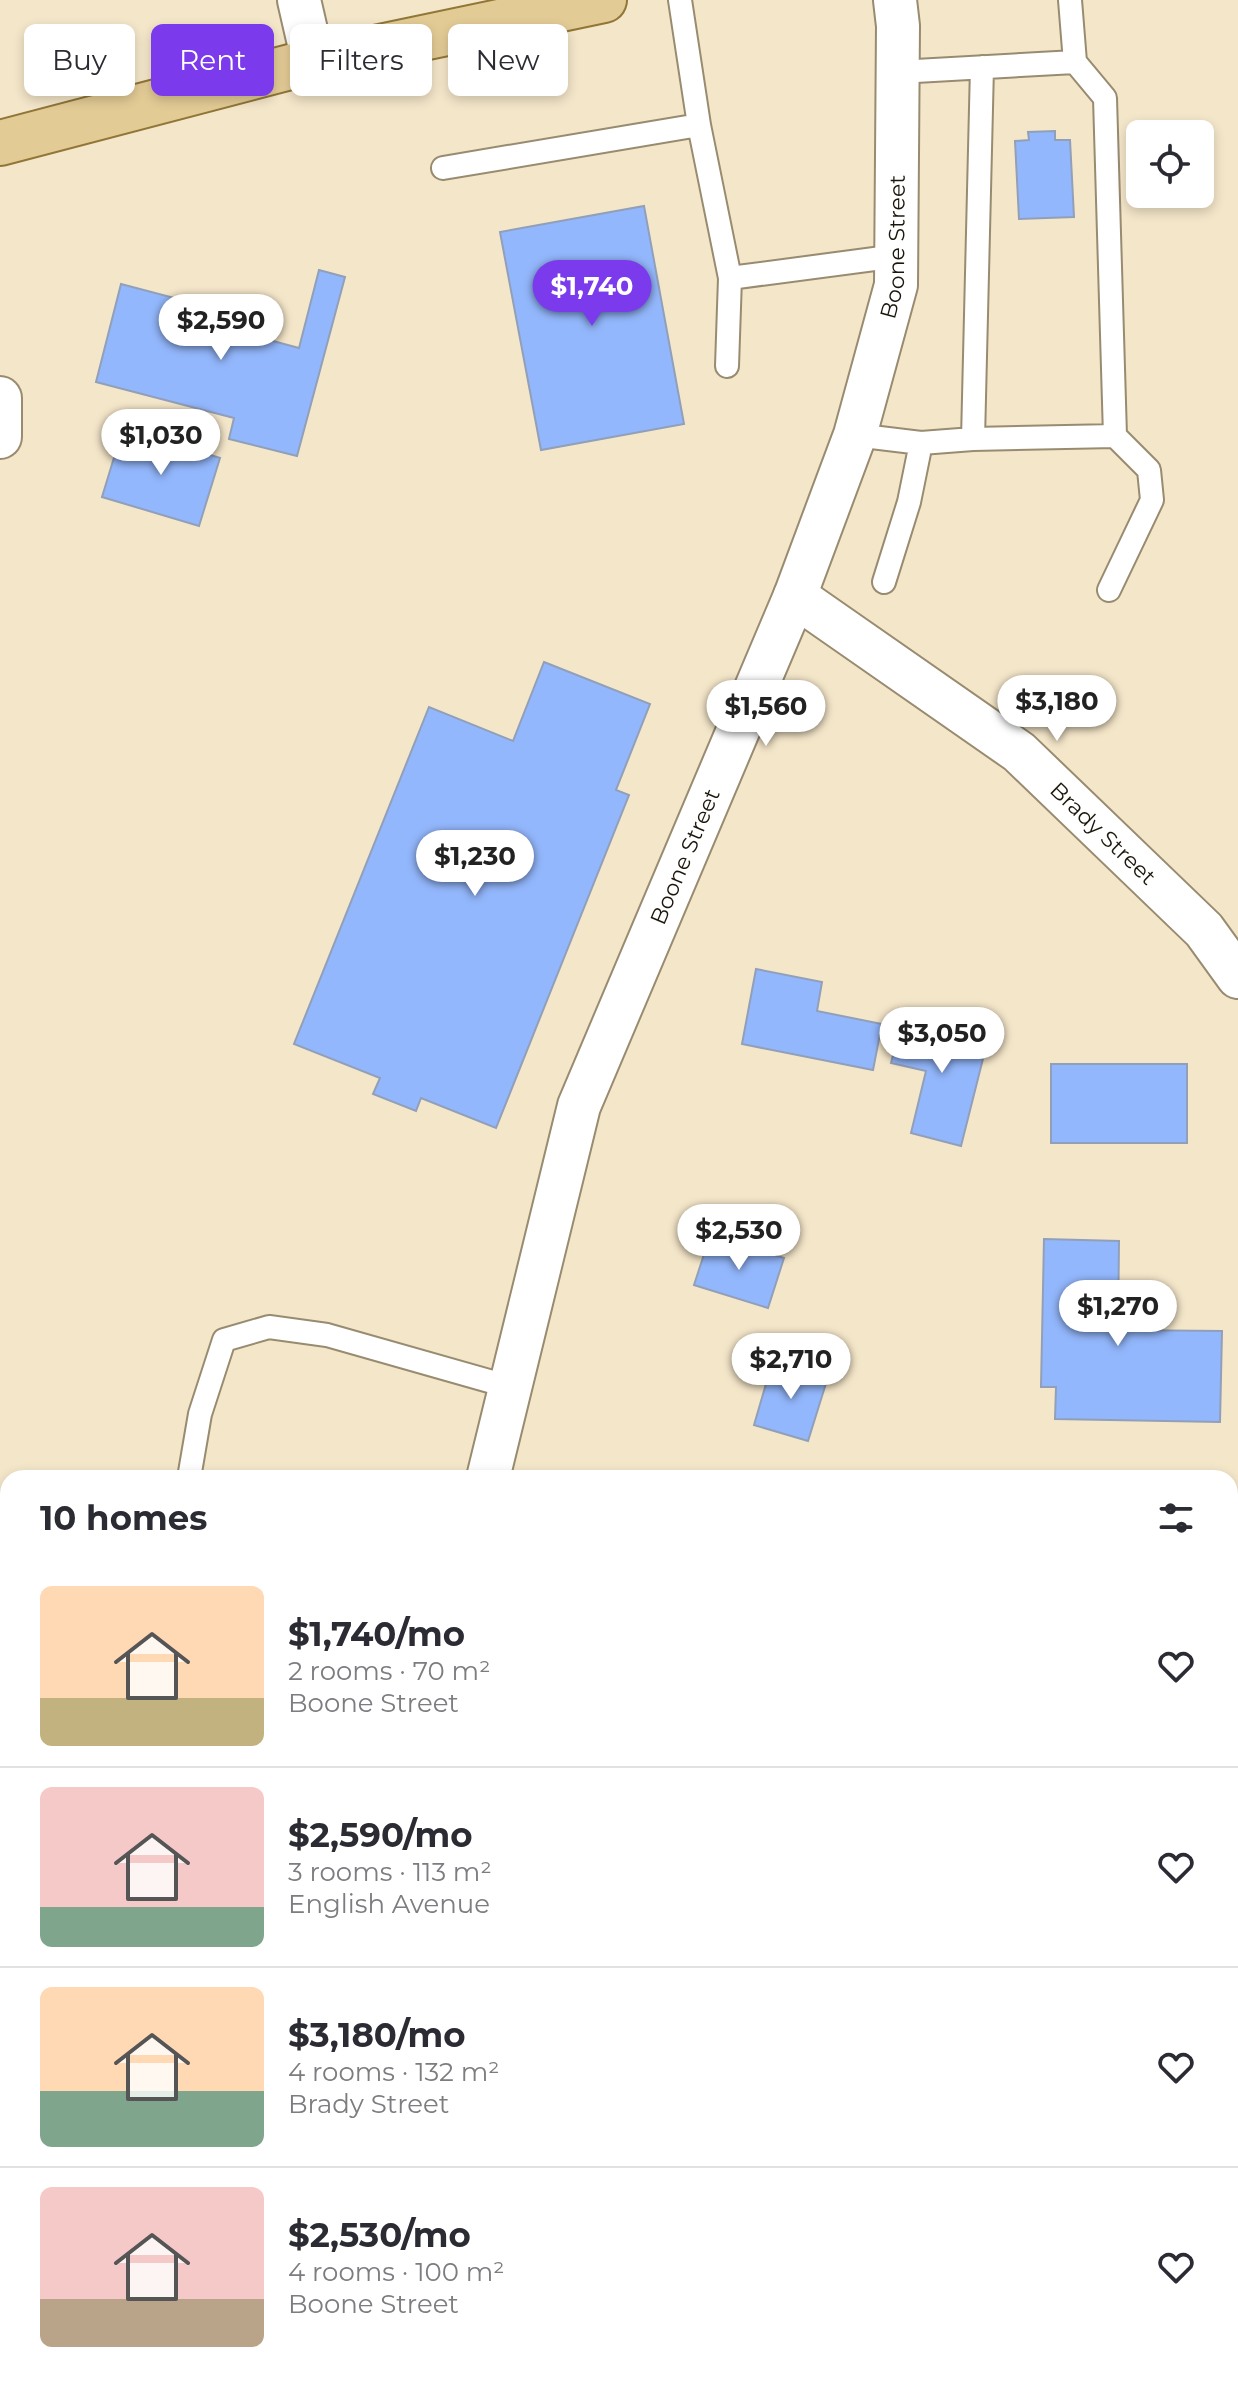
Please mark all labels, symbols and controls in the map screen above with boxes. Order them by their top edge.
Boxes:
chip: Buy [24,24,135,96]
chip: Rent [151,24,274,96]
chip: Filters [290,24,432,96]
chip: New [448,24,568,96]
map controls [1126,120,1214,208]
button: locate [1126,120,1214,208]
street label: Boone Street [874,175,910,322]
pin: $1,740 [527,260,657,328]
text: $1,740 [551,270,633,302]
pin: $2,590 [156,294,286,362]
text: $2,590 [177,304,265,336]
pin: $1,030 [96,409,226,477]
text: $1,030 [119,419,203,451]
pin: $3,180 [992,675,1122,743]
pin: $1,560 [701,680,831,748]
text: $3,180 [1015,685,1099,717]
text: $1,560 [724,690,808,722]
street label: Brady Street [1045,776,1162,890]
street label: Boone Street [644,784,725,928]
pin: $1,230 [410,830,540,898]
text: $1,230 [434,840,516,872]
pin: $3,050 [877,1007,1007,1075]
text: $3,050 [897,1017,987,1049]
pin: $2,530 [674,1204,804,1272]
text: $2,530 [695,1214,783,1246]
pin: $1,270 [1053,1280,1183,1348]
text: $1,270 [1077,1290,1159,1322]
pin: $2,710 [726,1333,856,1401]
text: $2,710 [750,1343,832,1375]
icon: filters [1154,1496,1198,1540]
text: 10 homes [40,1497,207,1539]
text: $1,740/mo [288,1613,465,1655]
icon: home [104,1618,200,1714]
icon: heart [1154,1644,1198,1688]
text: 2 rooms · 70 m² [288,1655,490,1687]
text: Boone Street [288,1687,459,1719]
text: $2,590/mo [288,1814,473,1856]
icon: home [104,1819,200,1915]
icon: heart [1154,1845,1198,1889]
text: 3 rooms · 113 m² [288,1856,492,1888]
text: English Avenue [288,1888,490,1920]
text: $3,180/mo [288,2014,465,2056]
icon: home [104,2019,200,2115]
icon: heart [1154,2045,1198,2089]
text: 4 rooms · 132 m² [288,2056,499,2088]
text: Brady Street [288,2088,449,2120]
text: $2,530/mo [288,2214,471,2256]
icon: home [104,2219,200,2315]
icon: heart [1154,2245,1198,2289]
text: 4 rooms · 100 m² [288,2256,505,2288]
text: Boone Street [288,2288,459,2320]

